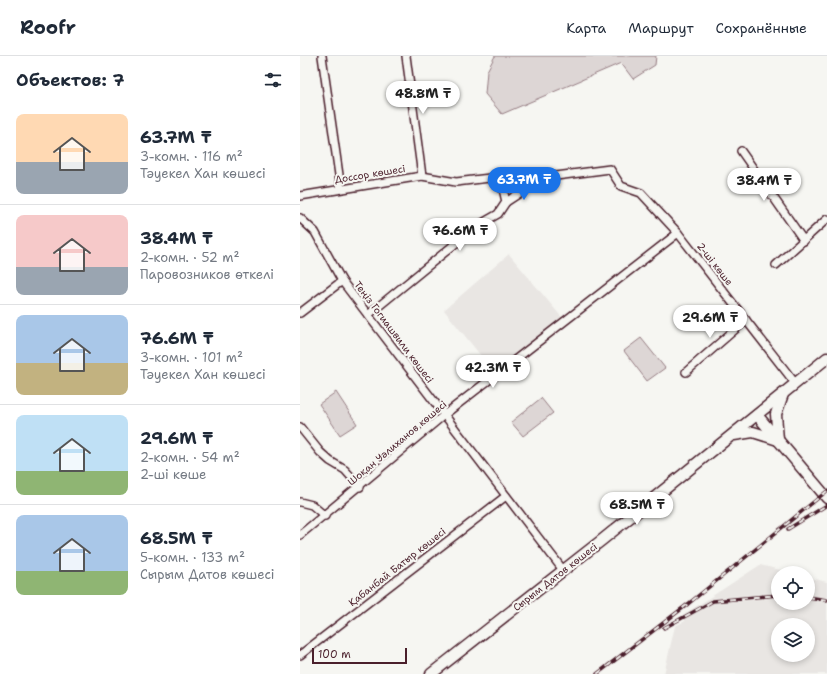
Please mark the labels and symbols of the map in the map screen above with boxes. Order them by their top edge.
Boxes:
pin: 48.8M ₸ [386,81,460,115]
street label: Доссор көшесі [334,162,406,186]
pin: 63.7M ₸ [487,167,561,201]
pin: 38.4M ₸ [727,168,801,202]
pin: 76.6M ₸ [423,218,497,252]
street label: 2-ші көше [694,240,736,288]
street label: Теңіз Гогиашвили көшесі [351,279,437,386]
pin: 29.6M ₸ [673,305,747,339]
pin: 42.3M ₸ [456,355,530,389]
street label: Шоқан Уәлиханов көшесі [345,398,449,488]
pin: 68.5M ₸ [600,492,674,526]
street label: Қабанбай Батыр көшесі [346,525,448,609]
street label: Сырым Датов көшесі [510,540,600,614]
scale bar [312,646,407,665]

